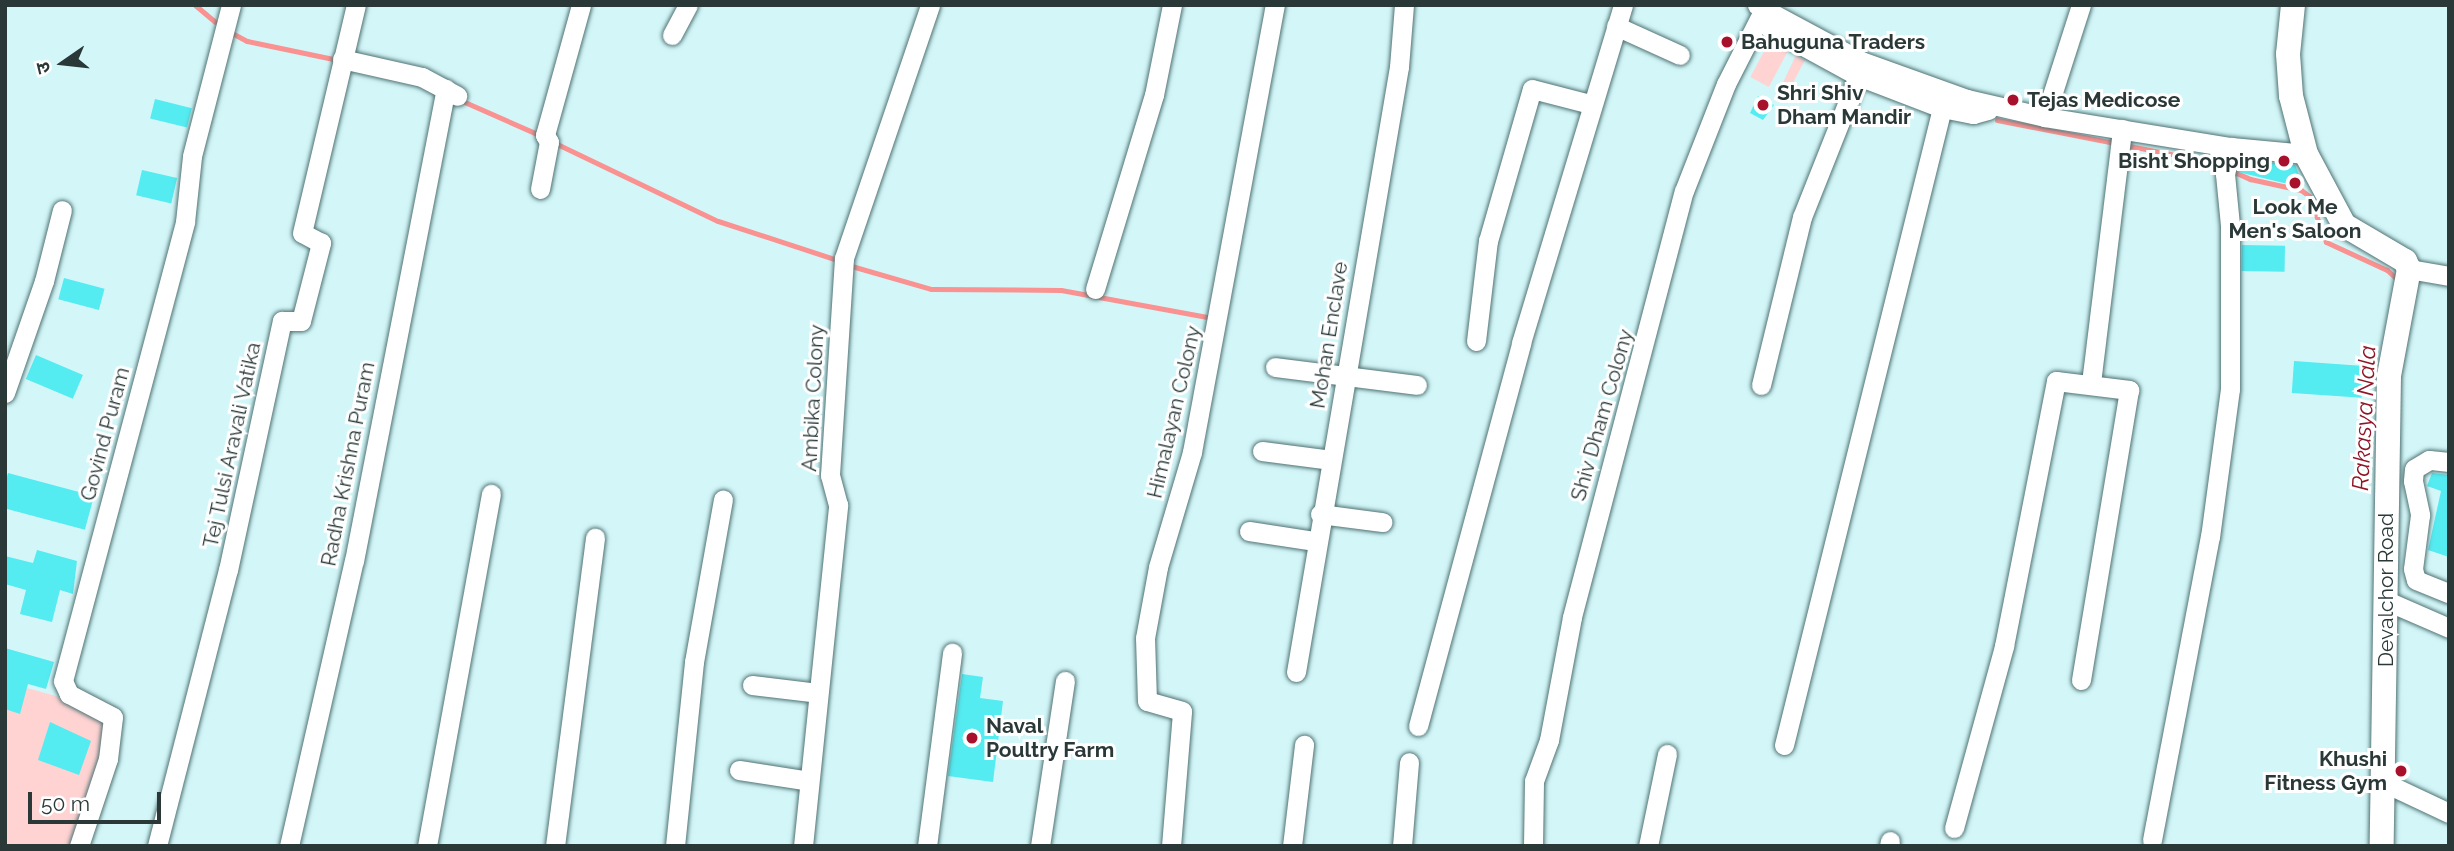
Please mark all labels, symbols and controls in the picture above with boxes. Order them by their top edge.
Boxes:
north arrow [28,28,98,98]
place label: Bahuguna Traders [1741,29,1926,55]
marker: Bahuguna Traders [1719,34,1735,50]
text: उ [31,60,55,76]
place label: Shri Shiv Dham Mandir [1777,80,1911,130]
place label: Tejas Medicose [2027,87,2180,113]
marker: Tejas Medicose [2005,92,2021,108]
marker: Shri Shiv Dham Mandir [1755,97,1771,113]
place label: Bisht Shopping [2118,148,2270,174]
marker: Bisht Shopping [2276,153,2292,169]
marker: Look Me Men's Saloon [2287,175,2303,191]
place label: Look Me Men's Saloon [2229,194,2361,244]
street label: Mohan Enclave [1305,260,1353,410]
street label: Himalayan Colony [1142,323,1206,501]
street label: Ambika Colony [797,324,829,472]
street label: Shiv Dham Colony [1565,326,1639,504]
street label: Tej Tulsi Aravali Vatika [198,339,266,551]
water label: Rakasya Nala [2346,345,2382,491]
street label: Radha Krishna Puram [316,360,380,568]
street label: Govind Puram [75,364,135,504]
street label: Devalchor Road [2373,513,2399,667]
place label: Naval Poultry Farm [986,713,1115,763]
marker: Naval Poultry Farm [964,730,980,746]
place label: Khushi Fitness Gym [2264,746,2387,796]
marker: Khushi Fitness Gym [2393,763,2409,779]
scale bar [32,778,164,822]
text: 50 m [41,791,90,816]

